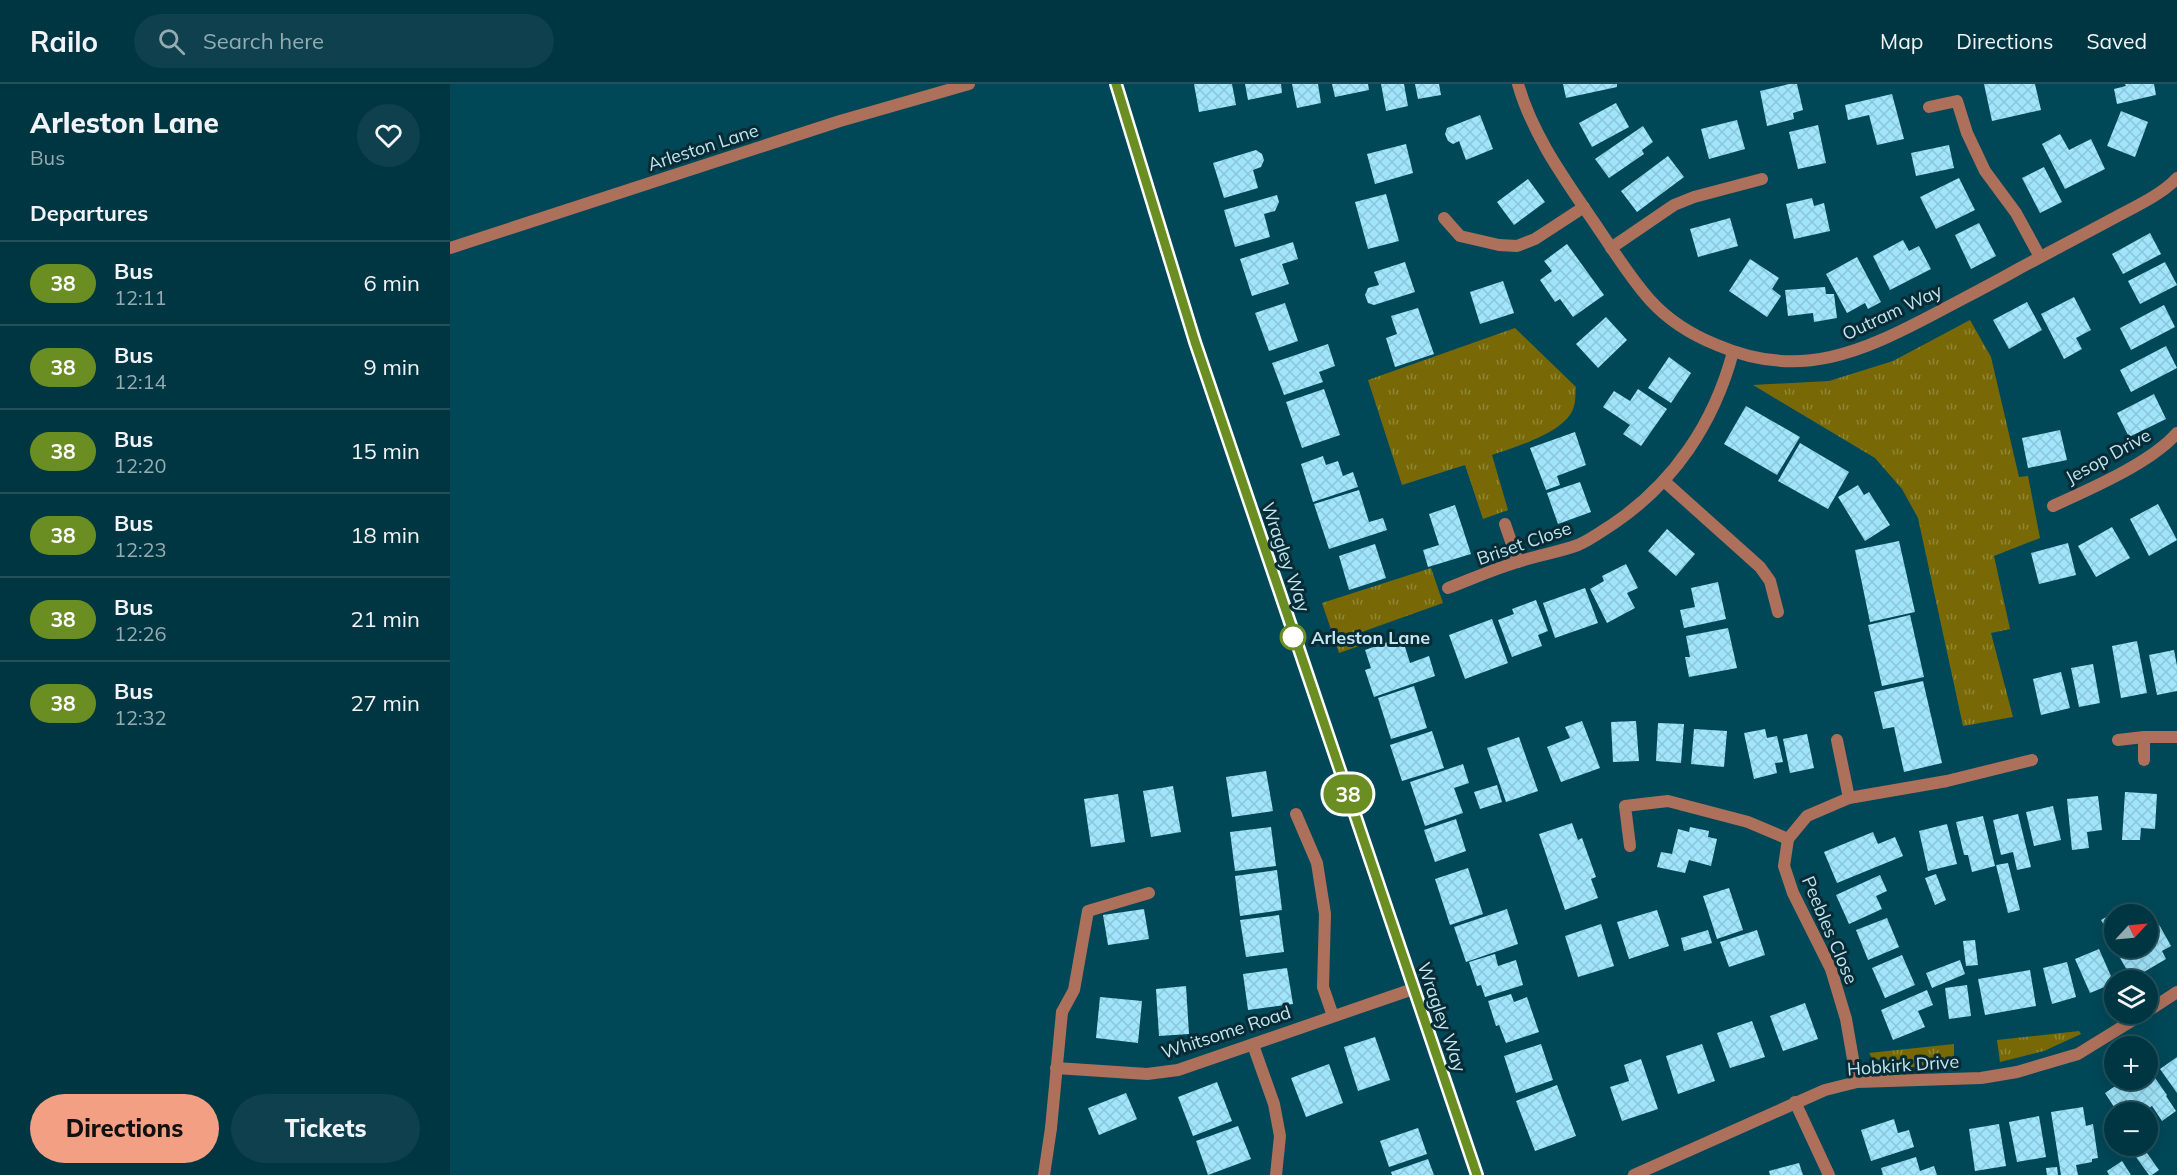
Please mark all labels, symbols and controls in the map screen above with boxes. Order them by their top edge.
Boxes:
search box [134,14,554,68]
text: Railo [30,24,98,59]
icon: search [155,25,188,58]
text: Search here [203,27,324,55]
text: Map [1880,28,1923,54]
text: Directions [1956,28,2053,54]
text: Saved [2086,28,2147,54]
button: heart [357,104,420,167]
text: Arleston Lane [30,105,219,140]
street label: Arleston Lane [645,118,761,176]
text: Bus [30,145,65,170]
text: Departures [30,199,148,227]
text: Bus [114,257,153,285]
text: 6 min [364,269,420,297]
text: 38 [50,270,76,296]
street label: Outram Way [1838,279,1946,345]
text: 12:11 [114,285,167,310]
text: Bus [114,341,153,369]
text: 9 min [364,353,420,381]
text: 38 [50,354,76,380]
text: 12:14 [114,369,167,394]
street label: Jesop Drive [2061,423,2155,489]
text: Bus [114,425,153,453]
text: 15 min [350,437,420,465]
text: 38 [50,438,76,464]
text: 12:20 [114,453,167,478]
street label: Wragley Way [1256,499,1316,615]
text: Bus [114,509,153,537]
street label: Briset Close [1474,516,1574,570]
text: 18 min [350,521,420,549]
text: 38 [50,522,76,548]
text: 12:23 [114,537,167,562]
text: Bus [114,593,153,621]
text: 21 min [350,605,420,633]
text: 38 [50,606,76,632]
text: 12:26 [114,621,167,646]
marker: Arleston Lane [1280,624,1306,650]
place label: Arleston Lane [1311,626,1430,649]
text: Bus [114,677,153,705]
text: 27 min [350,689,420,717]
text: 38 [50,690,76,716]
text: 12:32 [114,705,167,730]
line badge: 38 [1321,774,1375,814]
text: 38 [1335,781,1361,807]
street label: Peebles Close [1797,873,1863,987]
north arrow [2104,904,2158,958]
map controls [2104,904,2158,1156]
street label: Wragley Way [1412,959,1472,1075]
button: layers [2104,970,2158,1024]
street label: Whitsome Road [1158,1000,1294,1064]
button: + [2104,1036,2158,1090]
street label: Hobkirk Drive [1846,1050,1960,1080]
button: Directions [30,1094,219,1163]
button: Tickets [231,1094,420,1163]
button: − [2104,1102,2158,1156]

